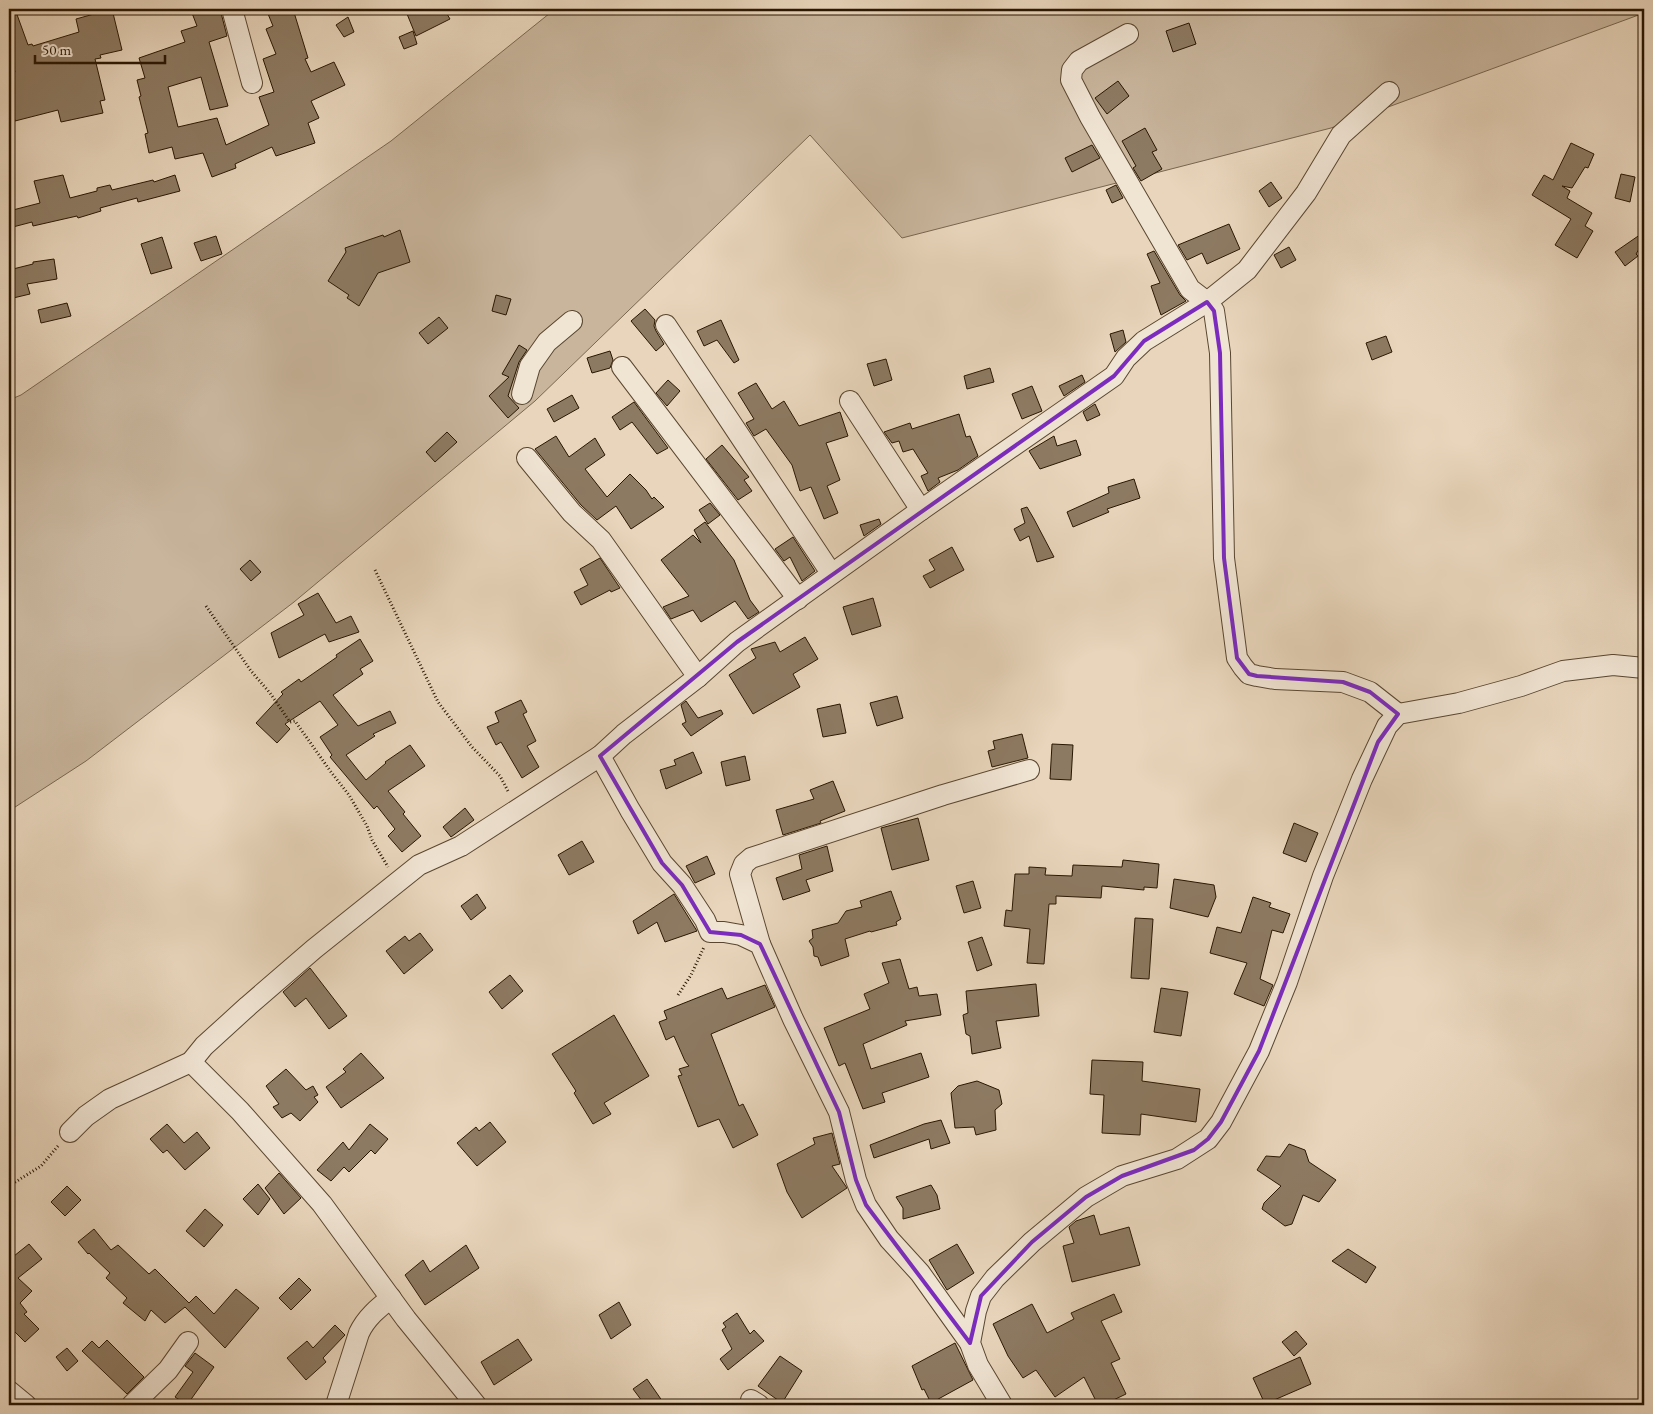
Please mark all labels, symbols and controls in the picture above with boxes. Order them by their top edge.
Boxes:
scale bar [35,32,165,64]
text: 50 m [42,40,71,59]

